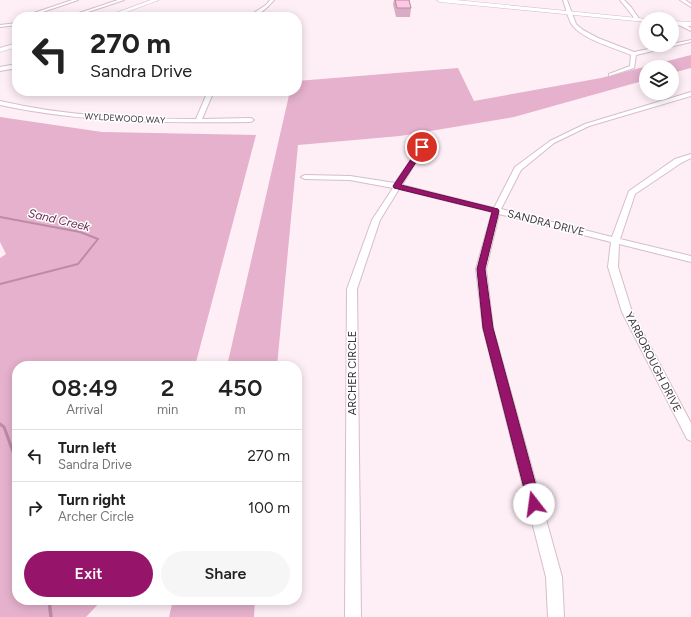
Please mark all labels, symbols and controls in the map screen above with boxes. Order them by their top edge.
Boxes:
map controls [639,12,679,100]
button: search [639,12,679,52]
text: 270 m [90,26,171,60]
icon: left [24,28,76,80]
text: Sandra Drive [90,60,192,82]
button: layers [639,60,679,100]
street label: WYLDEWOOD WAY [84,110,166,126]
pin [405,130,439,164]
icon: arrive [411,136,433,158]
water label: Sand Creek [27,206,92,234]
street label: SANDRA DRIVE [506,207,586,239]
street label: YARBOROUGH DRIVE [622,310,684,414]
street label: ARCHER CIRCLE [346,331,359,415]
text: 08:49 [52,373,117,402]
text: 2 [161,373,175,402]
text: 450 [218,373,262,402]
text: Arrival [66,402,103,417]
text: min [157,402,178,417]
text: m [235,402,246,417]
text: Turn left [58,439,116,457]
icon: left [24,445,46,467]
text: 270 m [247,447,290,465]
text: Sandra Drive [58,457,132,472]
position arrow [513,483,555,525]
text: Turn right [58,491,126,509]
icon: right [24,497,46,519]
text: 100 m [248,499,290,517]
text: Archer Circle [58,509,134,524]
button: Exit [24,551,153,597]
button: Share [161,551,290,597]

